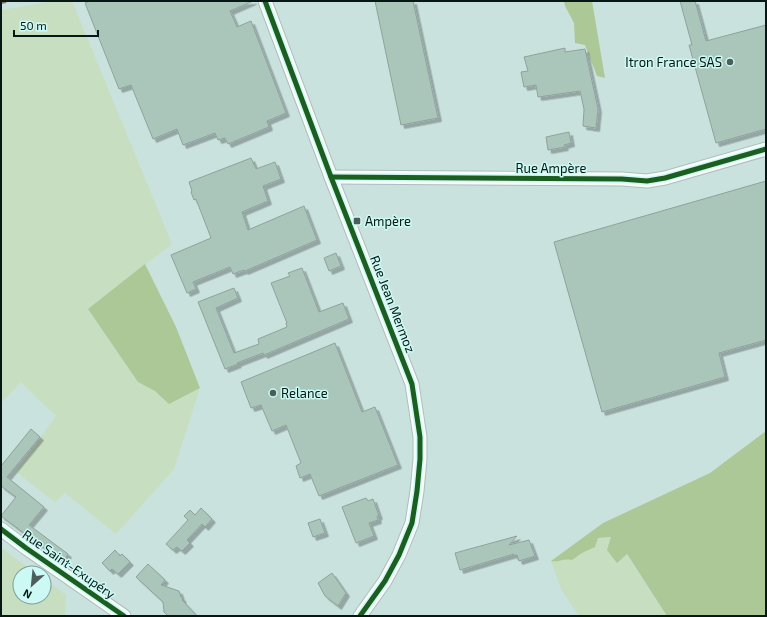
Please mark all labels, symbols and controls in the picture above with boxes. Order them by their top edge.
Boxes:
scale bar [14,12,98,38]
text: 50 m [20,18,47,32]
place label: Itron France SAS [625,54,722,70]
marker: Itron France SAS [725,57,735,67]
street label: Rue Ampère [515,160,587,176]
place label: Ampère [365,213,411,229]
marker: Ampère [352,216,362,226]
street label: Rue Jean Mermoz [367,253,419,355]
place label: Relance [281,385,328,401]
marker: Relance [268,388,278,398]
street label: Rue Saint-Exupéry [20,526,119,602]
north arrow [12,565,52,605]
text: N [21,587,34,602]

